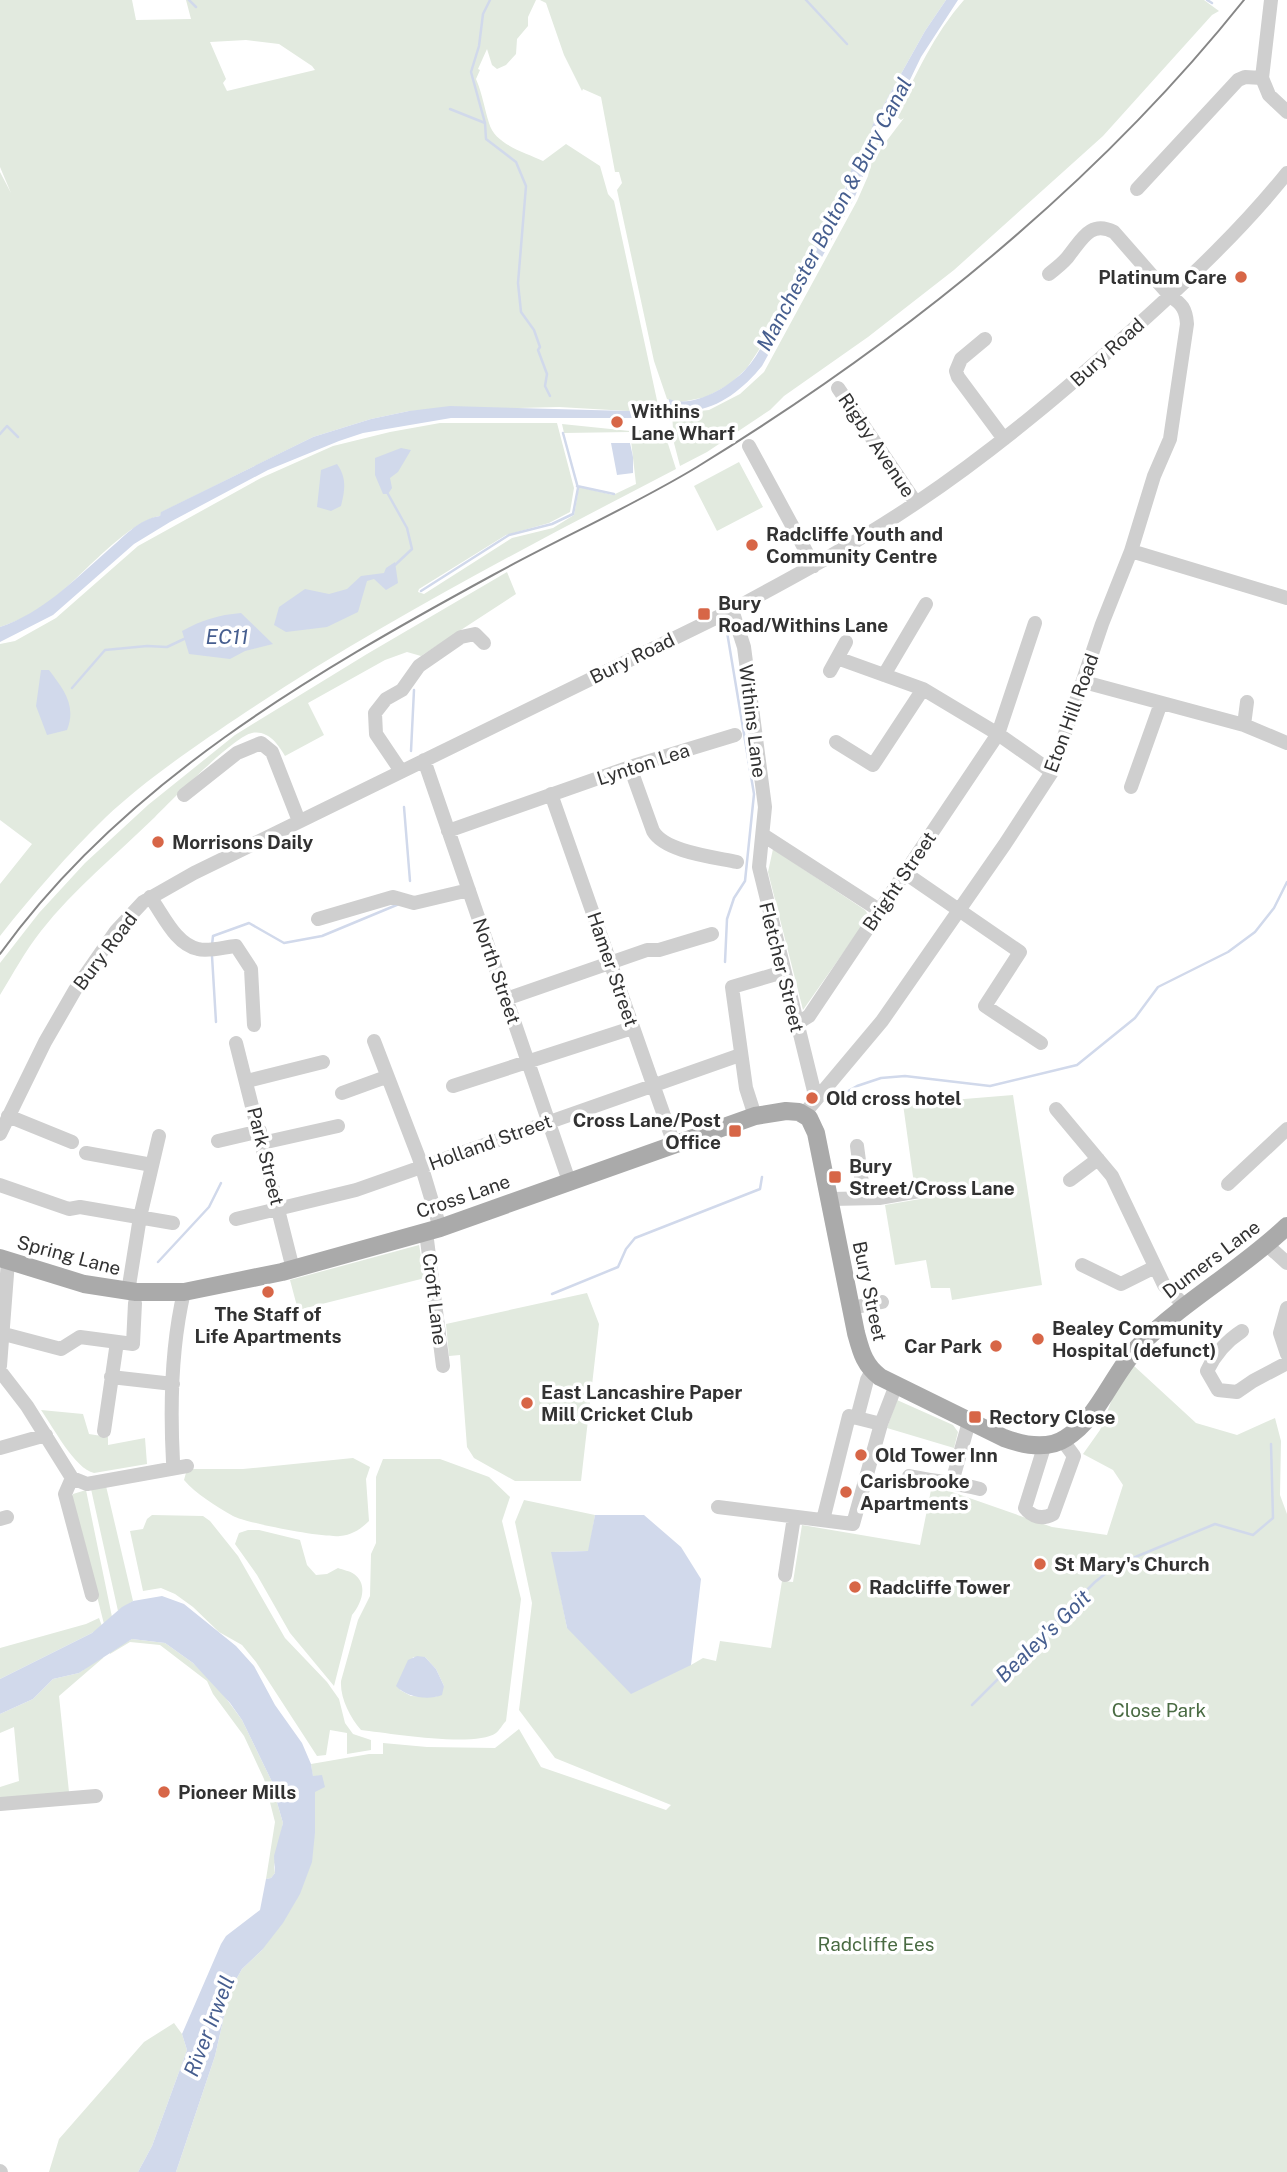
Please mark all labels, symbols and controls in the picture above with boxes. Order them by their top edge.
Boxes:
water label: Manchester Bolton & Bury Canal [751,73,917,355]
place label: Platinum Care [1098,266,1227,288]
marker: Platinum Care [1233,269,1249,285]
street label: Bury Road [1066,313,1148,391]
street label: Rigby Avenue [834,389,920,501]
place label: Withins Lane Wharf [631,400,735,444]
marker: Withins Lane Wharf [609,414,625,430]
place label: Radcliffe Youth and Community Centre [766,523,943,567]
marker: Radcliffe Youth and Community Centre [744,537,760,553]
place label: Bury Road/Withins Lane [718,592,888,636]
marker: Bury Road/Withins Lane [696,606,712,622]
water label: EC11 [205,624,249,649]
street label: Bury Road [586,628,678,688]
street label: Eton Hill Road [1039,651,1103,775]
street label: Withins Lane [735,663,771,779]
street label: Lynton Lea [594,739,692,789]
street label: Bright Street [858,827,940,935]
place label: Morrisons Daily [172,831,313,853]
marker: Morrisons Daily [150,834,166,850]
street label: Fletcher Street [755,900,809,1034]
street label: Bury Road [69,908,141,994]
street label: Hamer Street [583,909,643,1029]
street label: North Street [469,915,525,1027]
place label: Old cross hotel [826,1087,961,1109]
marker: Old cross hotel [804,1090,820,1106]
street label: Park Street [243,1105,289,1207]
place label: Cross Lane/Post Office [573,1109,721,1153]
street label: Holland Street [426,1110,554,1174]
marker: Cross Lane/Post Office [727,1123,743,1139]
place label: Bury Street/Cross Lane [849,1155,1015,1199]
marker: Bury Street/Cross Lane [827,1169,843,1185]
street label: Cross Lane [413,1170,513,1222]
street label: Dumers Lane [1158,1215,1264,1303]
street label: Spring Lane [15,1231,123,1279]
street label: Bury Street [849,1239,891,1343]
street label: Croft Lane [418,1252,452,1346]
marker: The Staff of Life Apartments [260,1284,276,1300]
place label: The Staff of Life Apartments [194,1303,342,1347]
place label: Bealey Community Hospital (defunct) [1052,1317,1223,1361]
marker: Bealey Community Hospital (defunct) [1030,1331,1046,1347]
place label: Car Park [904,1335,982,1357]
marker: Car Park [988,1338,1004,1354]
place label: East Lancashire Paper Mill Cricket Club [541,1381,742,1425]
marker: East Lancashire Paper Mill Cricket Club [519,1395,535,1411]
place label: Rectory Close [989,1406,1116,1428]
marker: Rectory Close [967,1409,983,1425]
place label: Old Tower Inn [875,1444,998,1466]
marker: Old Tower Inn [853,1447,869,1463]
place label: Carisbrooke Apartments [860,1470,970,1514]
marker: Carisbrooke Apartments [838,1484,854,1500]
place label: St Mary's Church [1054,1553,1210,1575]
marker: St Mary's Church [1032,1556,1048,1572]
place label: Radcliffe Tower [869,1576,1011,1598]
marker: Radcliffe Tower [847,1579,863,1595]
water label: Bealey's Goit [990,1585,1096,1687]
park label: Close Park [1112,1699,1207,1721]
place label: Pioneer Mills [178,1781,296,1803]
marker: Pioneer Mills [156,1784,172,1800]
park label: Radcliffe Ees [818,1933,934,1955]
water label: River Irwell [178,1972,240,2080]

